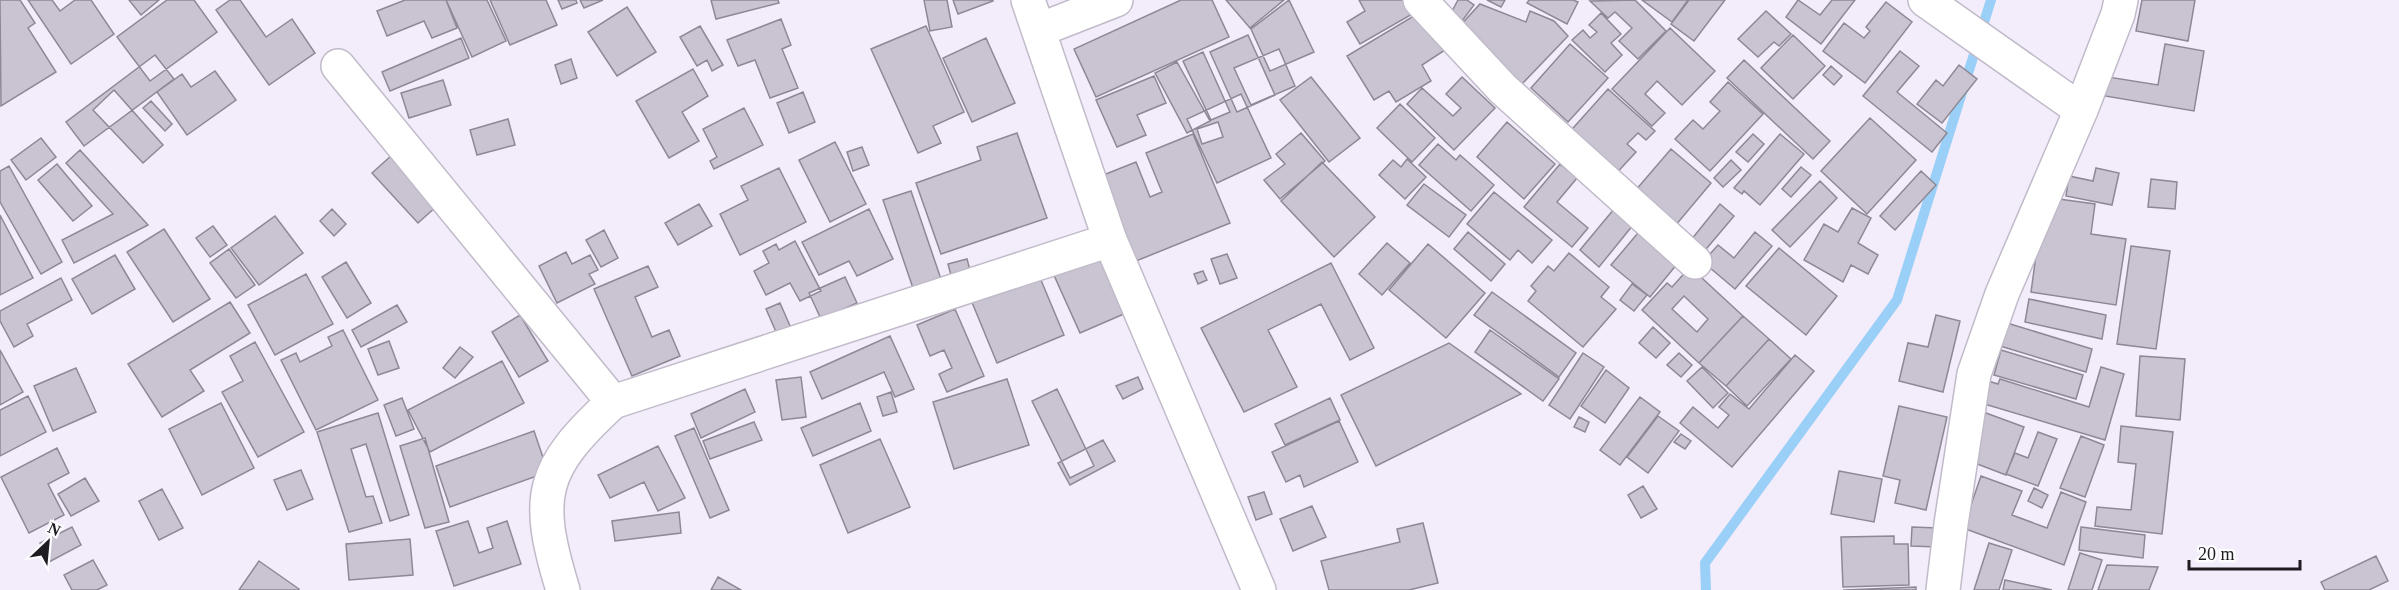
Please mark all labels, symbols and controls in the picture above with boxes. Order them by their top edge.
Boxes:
north arrow [18,512,78,572]
text: N [45,519,64,539]
scale bar [2189,533,2300,571]
text: 20 m [2198,544,2235,564]

